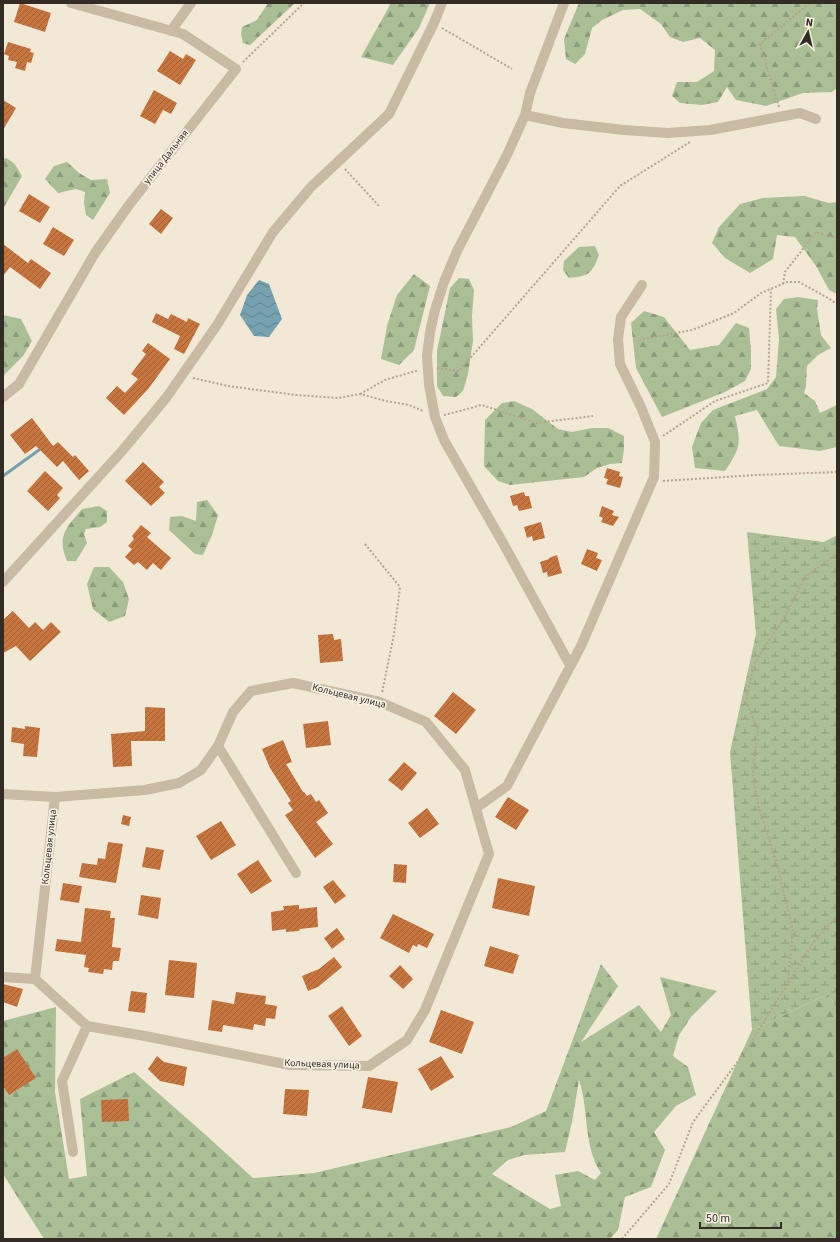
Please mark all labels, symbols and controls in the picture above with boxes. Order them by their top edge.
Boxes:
north arrow [788,12,828,52]
text: N [805,15,814,31]
street label: улица Дальняя [140,127,192,187]
street label: Кольцевая улица [311,680,387,712]
street label: Кольцевая улица [38,809,60,885]
street label: Кольцевая улица [284,1056,360,1072]
scale bar [700,1204,781,1230]
text: 50 m [706,1210,730,1227]

